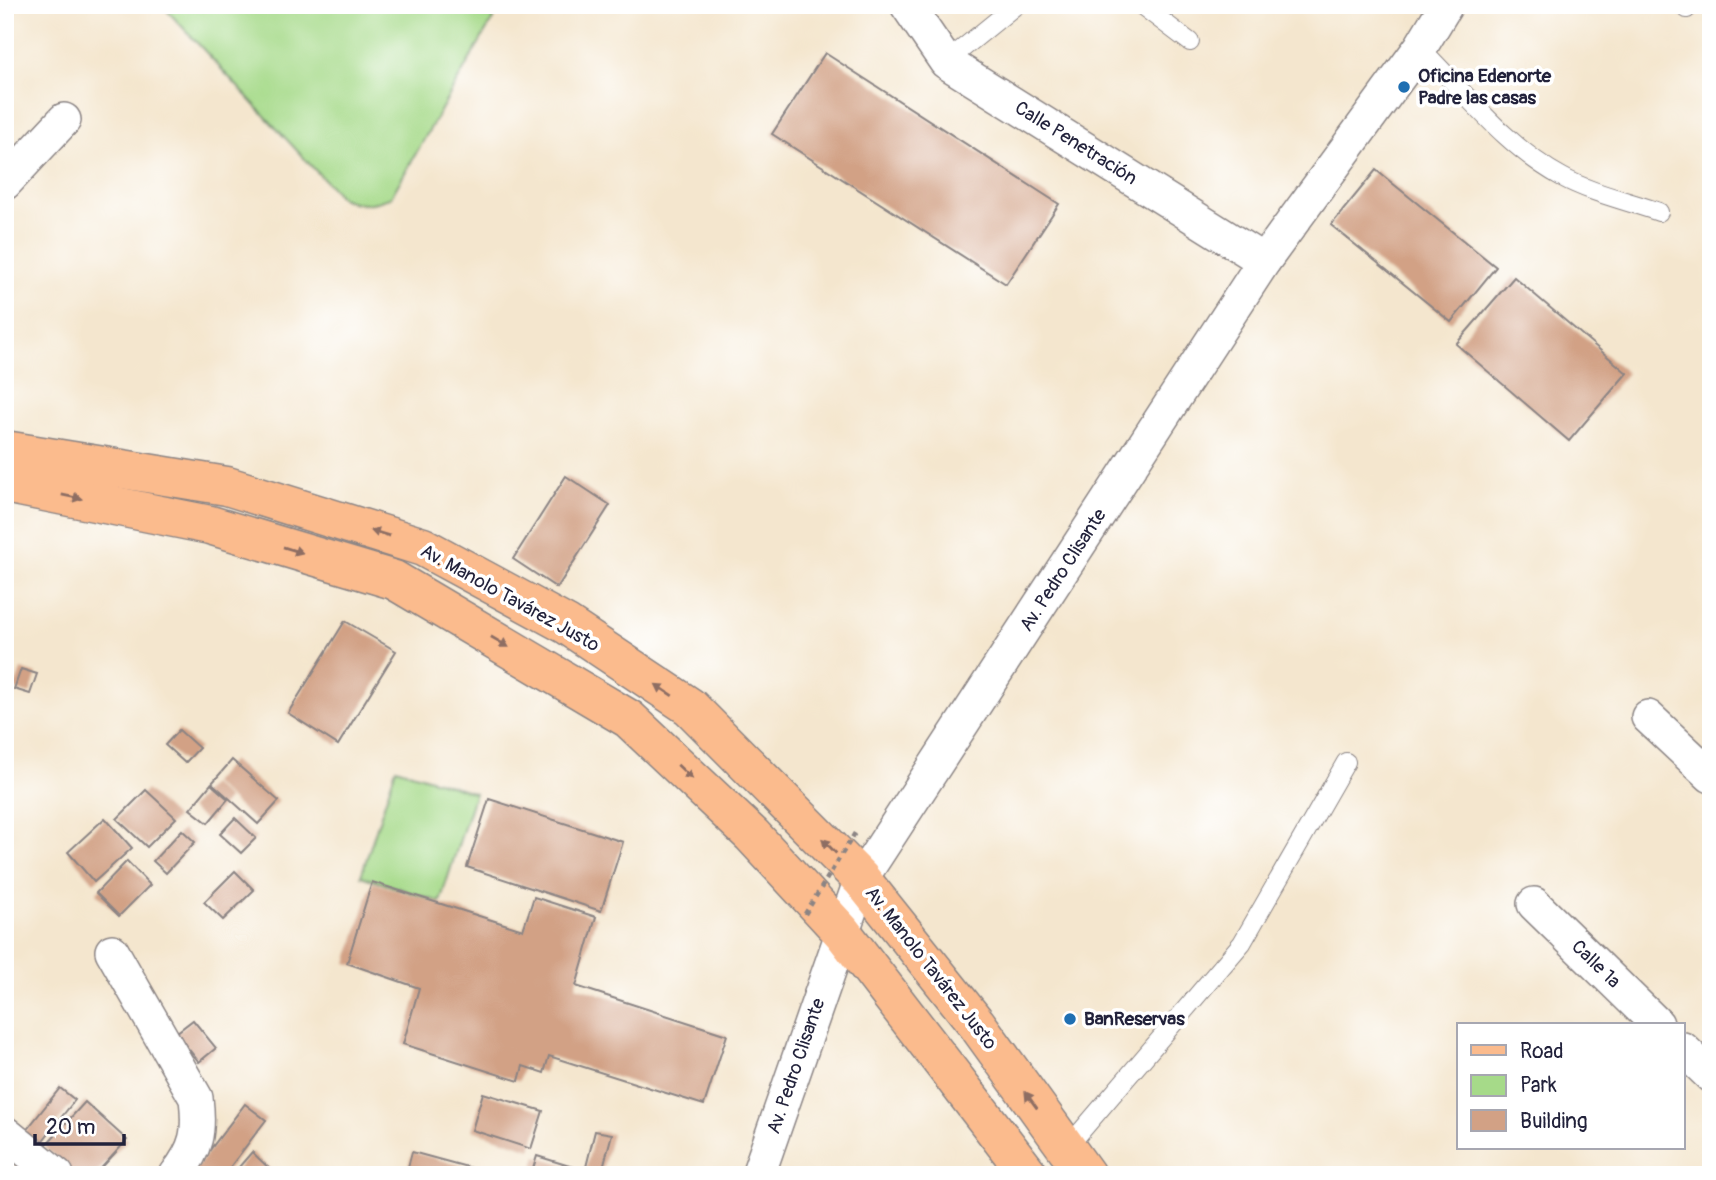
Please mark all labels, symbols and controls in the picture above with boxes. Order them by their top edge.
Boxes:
place label: Oficina Edenorte Padre las casas [1418,64,1552,110]
marker: Oficina Edenorte Padre las casas [1396,79,1412,95]
street label: Calle Penetración [1010,96,1142,190]
one-way arrow [61,492,83,503]
street label: Av. Pedro Clisante [1014,503,1112,636]
one-way arrow [369,528,390,538]
street label: Av. Manolo Tavárez Justo [416,539,604,657]
one-way arrow [283,546,304,556]
one-way arrow [490,636,509,648]
one-way arrow [655,683,673,697]
one-way arrow [676,763,693,779]
one-way arrow [820,837,837,854]
street label: Av. Manolo Tavárez Justo [860,882,1002,1054]
street label: Calle 1ª [1566,935,1626,993]
street label: Av. Pedro Clisante [762,994,831,1137]
place label: BanReservas [1084,1007,1185,1031]
marker: BanReservas [1062,1011,1078,1027]
legend [1457,1023,1684,1148]
text: Road [1520,1038,1564,1065]
text: Park [1520,1072,1557,1099]
one-way arrow [1025,1091,1039,1109]
scale bar [35,1103,124,1147]
text: Building [1520,1108,1587,1135]
text: 20 m [46,1114,95,1141]

